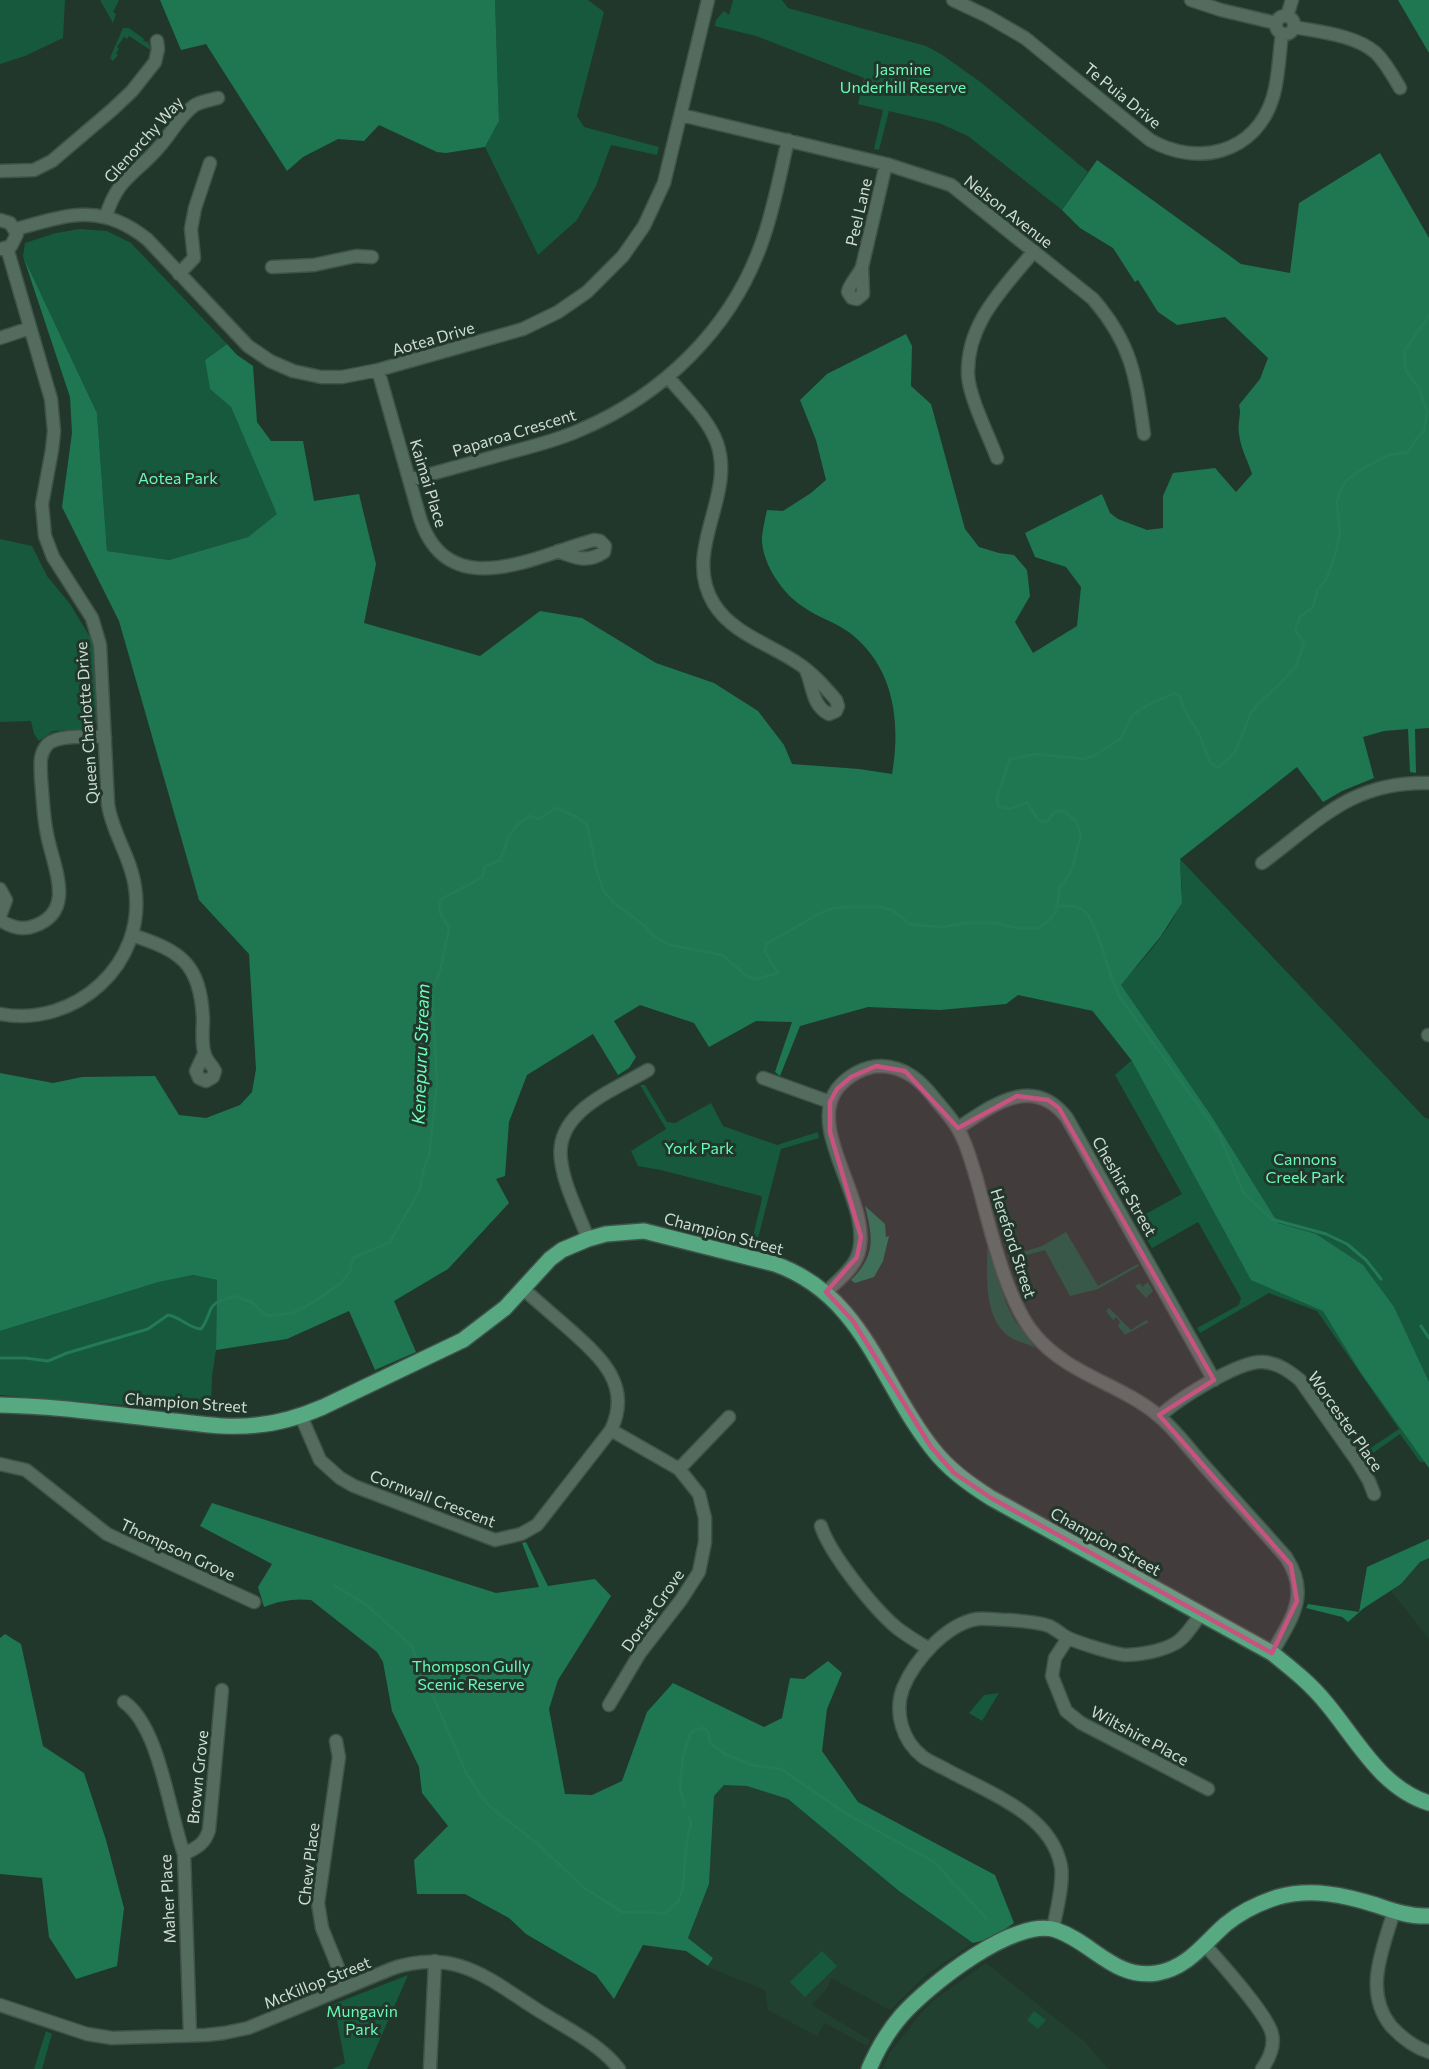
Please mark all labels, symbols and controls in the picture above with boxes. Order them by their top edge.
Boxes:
street label: Te Puia Drive [1081,58,1165,132]
park label: Jasmine Underhill Reserve [840,59,966,96]
street label: Glenorchy Way [99,92,187,186]
street label: Nelson Avenue [961,171,1057,251]
street label: Peel Lane [841,176,875,248]
street label: Aotea Drive [389,317,477,359]
street label: Paparoa Crescent [450,404,579,460]
street label: Kaimai Place [407,436,451,530]
park label: Aotea Park [138,468,218,487]
street label: Queen Charlotte Drive [71,641,101,805]
water label: Kenepuru Stream [407,983,433,1125]
street label: Cheshire Street [1089,1133,1161,1240]
park label: York Park [664,1138,734,1157]
park label: Cannons Creek Park [1265,1149,1345,1186]
street label: Hereford Street [987,1186,1041,1301]
street label: Champion Street [662,1208,786,1258]
street label: Worcester Place [1304,1367,1388,1475]
street label: Champion Street [124,1388,248,1416]
street label: Cornwall Crescent [368,1465,499,1531]
street label: Champion Street [1048,1503,1165,1579]
street label: Thompson Grove [117,1514,239,1584]
street label: Dorset Grove [617,1565,687,1655]
park label: Thompson Gully Scenic Reserve [412,1656,530,1693]
street label: Wiltshire Place [1088,1701,1192,1769]
street label: Brown Grove [183,1729,211,1825]
street label: Chew Place [294,1822,322,1906]
street label: Maher Place [155,1854,179,1944]
street label: McKillop Street [261,1952,374,2012]
park label: Mungavin Park [326,2001,398,2038]

